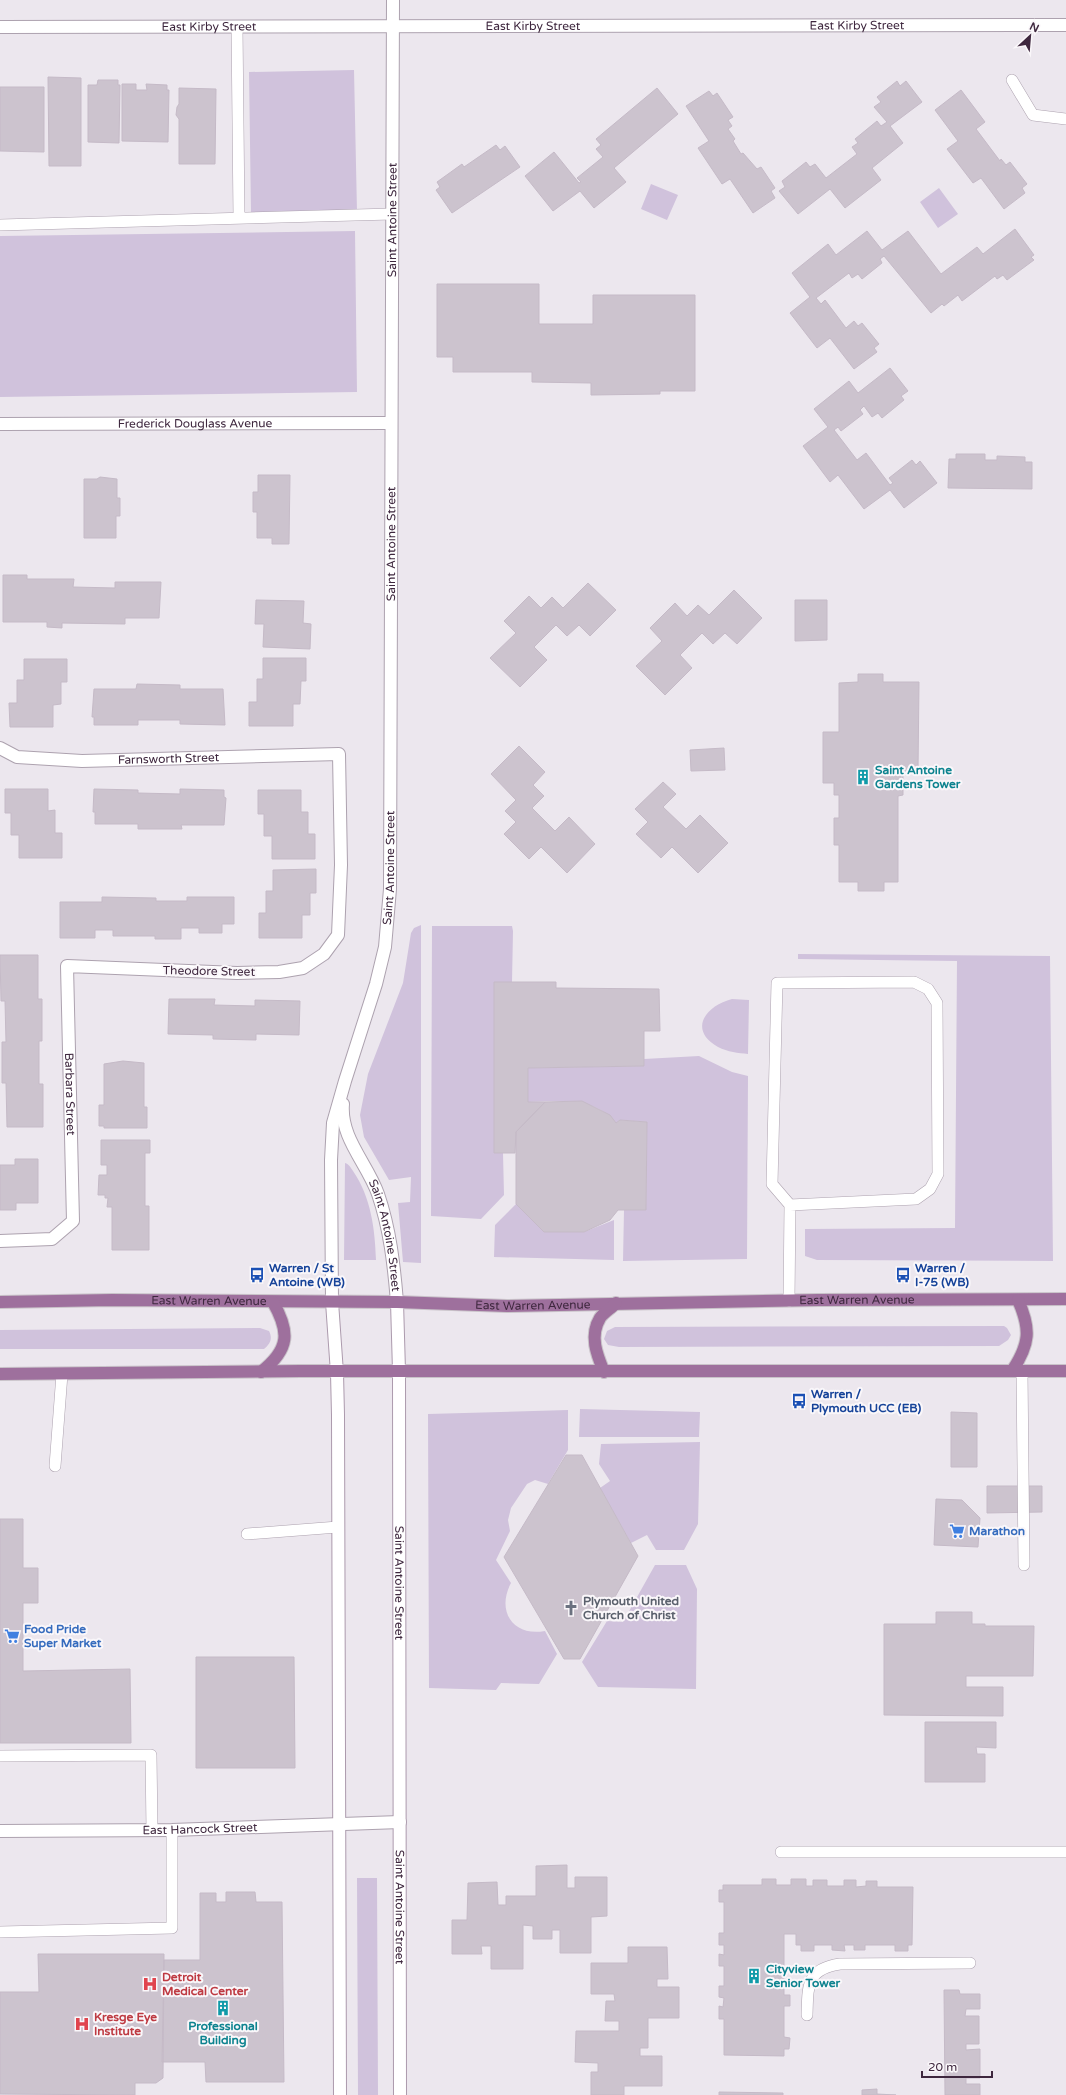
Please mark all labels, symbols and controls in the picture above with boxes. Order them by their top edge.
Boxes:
north arrow [1010,16,1050,56]
street label: East Kirby Street [810,18,905,32]
street label: East Kirby Street [486,19,581,33]
street label: East Kirby Street [162,20,257,34]
text: N [1027,20,1041,35]
street label: Saint Antoine Street [385,162,399,277]
street label: Frederick Douglass Avenue [118,416,273,431]
street label: Saint Antoine Street [384,486,398,601]
street label: Farnsworth Street [118,750,220,767]
place label: Saint Antoine Gardens Tower [875,763,961,791]
building icon: Saint Antoine Gardens Tower [854,768,872,786]
street label: Saint Antoine Street [380,810,397,926]
street label: Theodore Street [163,963,256,979]
street label: Barbara Street [62,1053,78,1136]
street label: Saint Antoine Street [366,1177,403,1292]
place label: Warren / St Antoine (WB) [269,1261,345,1289]
place label: Warren / I-75 (WB) [915,1261,969,1289]
bus stop icon: Warren / St Antoine (WB) [248,1266,266,1284]
bus stop icon: Warren / I-75 (WB) [894,1266,912,1284]
street label: East Warren Avenue [151,1293,267,1308]
street label: East Warren Avenue [799,1293,915,1307]
street label: East Warren Avenue [475,1297,591,1313]
place label: Warren / Plymouth UCC (EB) [811,1387,921,1416]
bus stop icon: Warren / Plymouth UCC (EB) [790,1392,808,1410]
supermarket icon: Marathon [948,1522,966,1540]
place label: Marathon [969,1524,1025,1538]
street label: Saint Antoine Street [392,1526,406,1641]
place label: Plymouth United Church of Christ [583,1594,679,1622]
church icon: Plymouth United Church of Christ [562,1599,580,1617]
place label: Food Pride Super Market [24,1622,102,1651]
supermarket icon: Food Pride Super Market [3,1627,21,1645]
street label: East Hancock Street [142,1820,258,1837]
street label: Saint Antoine Street [393,1850,407,1965]
place label: Cityview Senior Tower [766,1962,840,1990]
building icon: Cityview Senior Tower [745,1967,763,1985]
place label: Detroit Medical Center [162,1970,248,1998]
hospital icon: Detroit Medical Center [141,1975,159,1993]
building icon: Professional Building [214,1999,232,2017]
place label: Kresge Eye Institute [94,2010,157,2038]
hospital icon: Kresge Eye Institute [73,2015,91,2033]
place label: Professional Building [188,2019,258,2048]
scale bar [922,2053,992,2079]
text: 20 m [928,2060,957,2074]

